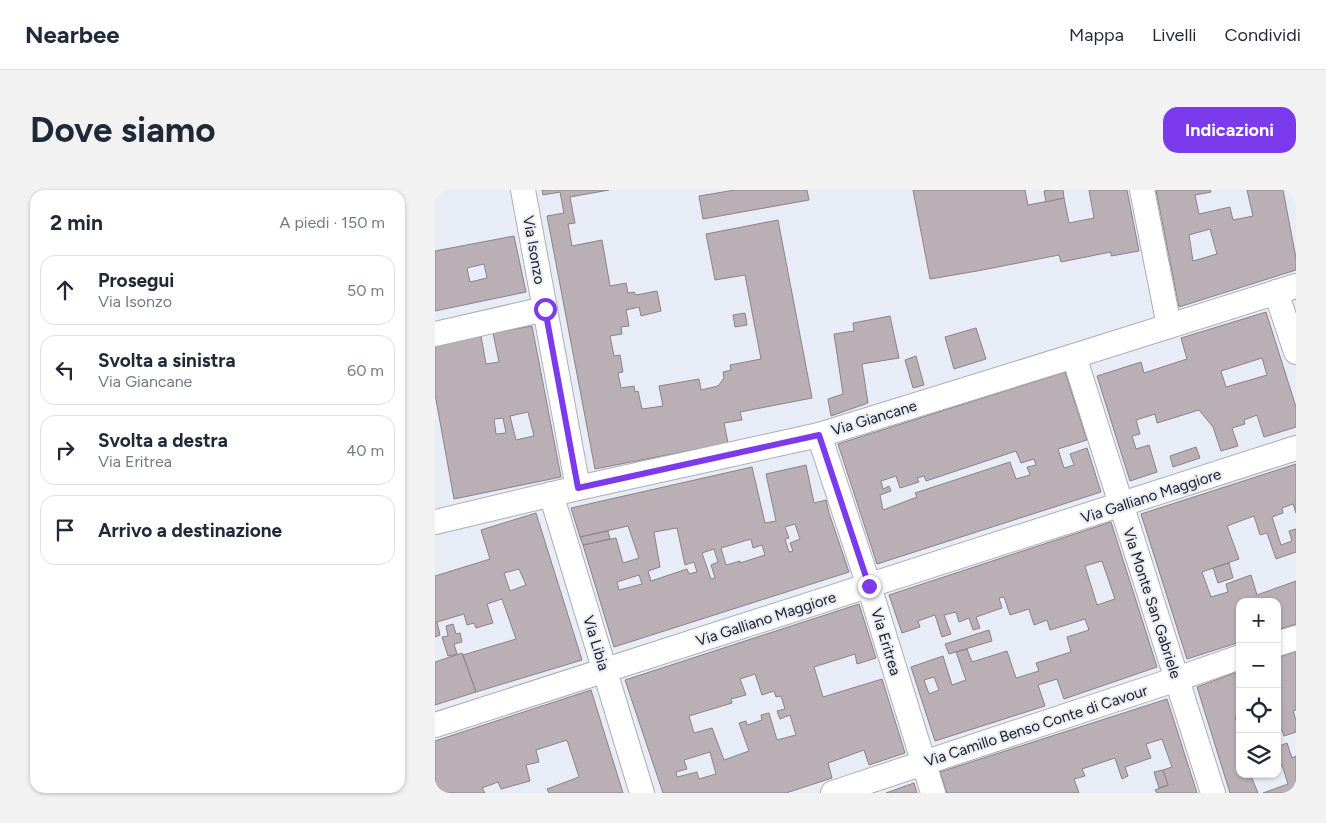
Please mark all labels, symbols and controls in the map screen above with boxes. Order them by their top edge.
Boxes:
text: Nearbee [25,20,120,49]
text: Mappa [1069,24,1124,46]
text: Livelli [1152,24,1197,46]
text: Condividi [1225,24,1301,46]
button: Indicazioni [1163,107,1296,153]
text: Dove siamo [30,109,216,151]
text: 2 min [50,210,103,235]
text: A piedi · 150 m [280,213,385,232]
street label: Via Isonzo [519,214,549,286]
text: Prosegui [98,269,174,292]
icon: ahead [51,276,79,304]
text: 50 m [347,281,384,300]
text: Via Isonzo [98,292,172,311]
route start [534,298,557,321]
text: Svolta a sinistra [98,349,236,372]
icon: left [51,356,79,384]
text: 60 m [347,361,384,380]
text: Via Giancane [98,372,192,391]
street label: Via Giancane [829,396,919,440]
text: Svolta a destra [98,429,228,452]
icon: right [51,436,79,464]
text: 40 m [346,441,384,460]
text: Via Eritrea [98,452,172,471]
street label: Via Galliano Maggiore [1079,465,1223,527]
icon: arrive [51,516,79,544]
text: Arrivo a destinazione [98,519,282,542]
street label: Via Monte San Gabriele [1119,525,1185,681]
route end [858,575,881,598]
street label: Via Galliano Maggiore [694,588,838,650]
map controls [1236,598,1281,778]
button: + [1236,598,1281,643]
street label: Via Eritrea [867,606,905,678]
street label: Via Libia [579,613,613,673]
button: − [1236,643,1281,688]
street label: Via Camillo Benso Conte di Cavour [922,681,1150,771]
button: locate [1236,688,1281,733]
button: layers [1236,733,1281,778]

